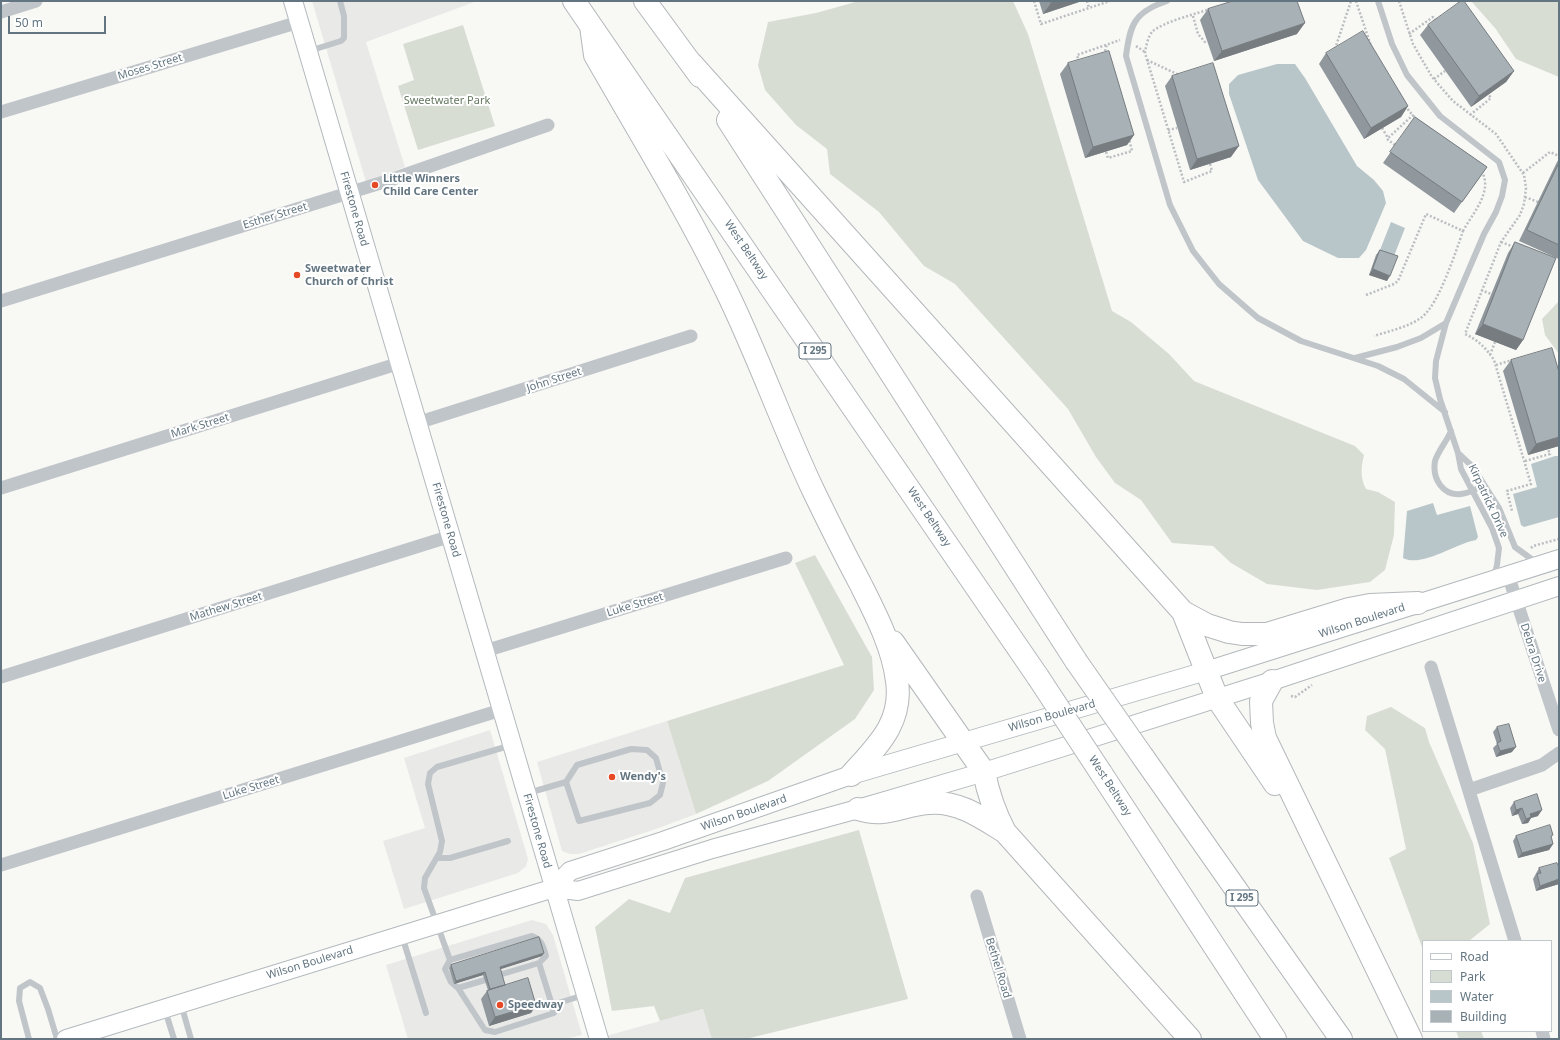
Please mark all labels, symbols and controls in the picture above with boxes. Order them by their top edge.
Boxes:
scale bar [10,8,108,34]
text: 50 m [15,14,43,31]
street label: Moses Street [116,51,184,83]
park label: Sweetwater Park [404,94,490,108]
street label: Firestone Road [337,170,371,248]
place label: Little Winners Child Care Center [383,172,478,198]
marker: Little Winners Child Care Center [370,180,380,190]
street label: Esther Street [241,200,309,232]
street label: West Beltway [721,218,771,282]
place label: Sweetwater Church of Christ [305,262,393,288]
marker: Sweetwater Church of Christ [292,270,302,280]
road number: I 295 [799,343,831,359]
street label: John Street [525,365,583,395]
street label: Mark Street [169,411,231,441]
street label: Kirpatrick Drive [1465,462,1511,540]
street label: Firestone Road [429,481,463,559]
street label: West Beltway [904,485,954,549]
street label: Mathew Street [188,590,264,624]
street label: Luke Street [605,590,665,620]
street label: Wilson Boulevard [1317,601,1407,641]
street label: Debra Drive [1517,622,1549,684]
street label: Wilson Boulevard [1007,697,1097,735]
street label: West Beltway [1086,754,1134,818]
place label: Wendy's [620,770,666,784]
marker: Wendy's [607,772,617,782]
street label: Luke Street [221,773,281,803]
street label: Firestone Road [520,792,554,870]
street label: Wilson Boulevard [699,792,789,834]
road number: I 295 [1226,890,1258,906]
street label: Bethel Road [983,936,1013,1000]
legend [1422,940,1552,1032]
street label: Wilson Boulevard [265,944,355,982]
text: Road [1460,948,1489,965]
text: Park [1460,968,1485,985]
text: Water [1460,988,1494,1005]
place label: Speedway [508,998,563,1012]
marker: Speedway [495,1000,505,1010]
text: Building [1460,1008,1507,1025]

